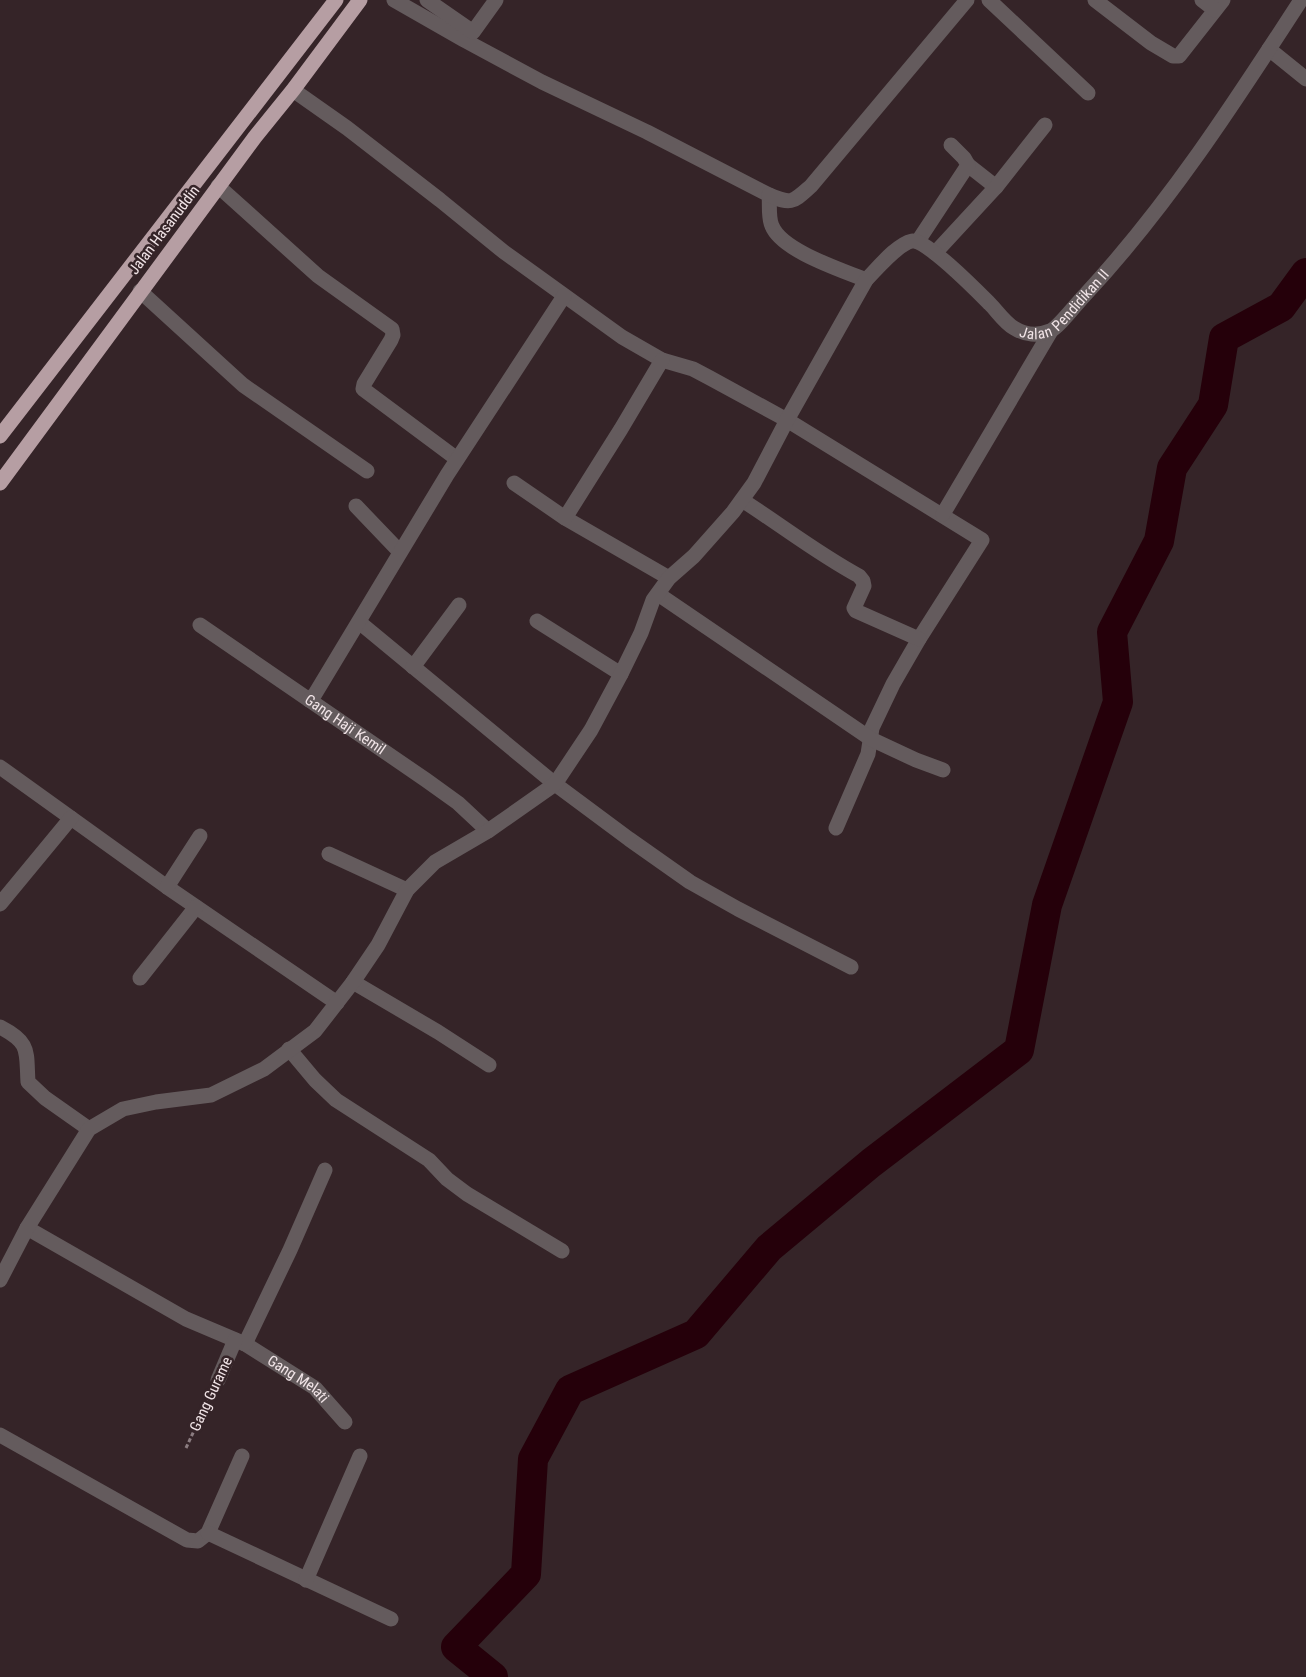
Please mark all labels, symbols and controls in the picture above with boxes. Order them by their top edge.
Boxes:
street label: Jalan Hasanuddin [125,182,203,278]
street label: Jalan Pendidikan II [1017,266,1113,343]
street label: Gang Haji Kemil [301,690,389,759]
street label: Gang Melati [264,1351,333,1406]
street label: Gang Gurame [186,1354,236,1434]

